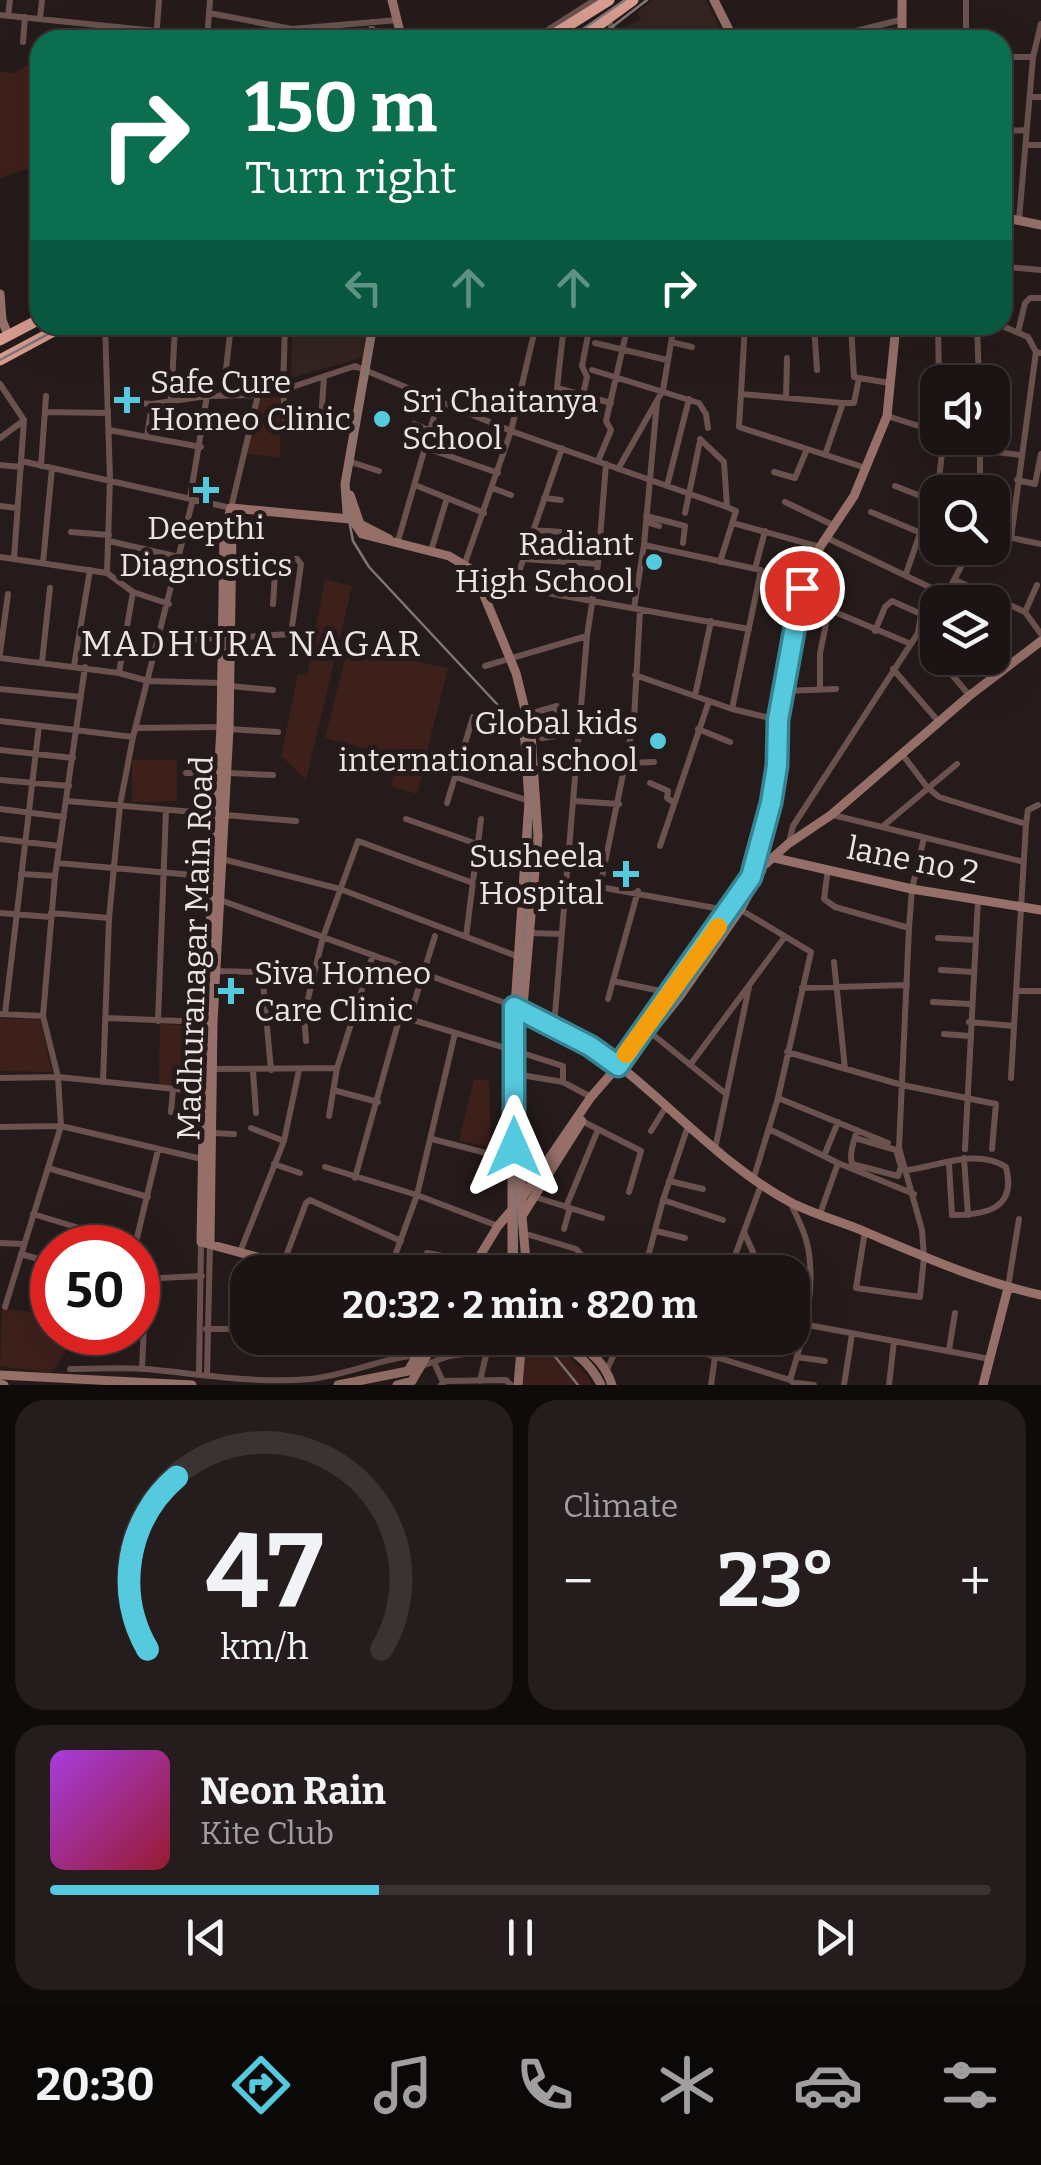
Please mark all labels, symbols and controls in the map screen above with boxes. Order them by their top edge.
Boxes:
text: 150 m [245,66,437,150]
icon: right [80,70,210,200]
text: Turn right [245,151,457,205]
icon: left [336,260,391,315]
icon: ahead [441,260,496,315]
icon: ahead [546,260,601,315]
icon: right [651,260,706,315]
place label: Safe Cure Homeo Clinic [150,363,351,438]
map controls [920,365,1010,675]
button: sound [920,365,1010,455]
place label: Sri Chaitanya School [402,382,598,457]
marker: Safe Cure Homeo Clinic [114,387,140,413]
marker: Sri Chaitanya School [371,408,393,430]
button: search [920,475,1010,565]
marker: Deepthi Diagnostics [193,477,219,503]
place label: Deepthi Diagnostics [119,509,293,584]
place label: Radiant High School [455,525,634,600]
pin [760,546,845,631]
marker: Radiant High School [643,551,665,573]
icon: arrive [775,561,830,616]
button: layers [920,585,1010,675]
district label: MADHURA NAGAR [81,623,423,665]
place label: Global kids international school [338,704,638,779]
marker: Global kids international school [647,730,669,752]
street label: Madhuranagar Main Road [169,755,221,1141]
street label: lane no 2 [844,829,982,891]
place label: Susheela Hospital [469,837,604,912]
marker: Susheela Hospital [613,861,639,887]
place label: Siva Homeo Care Clinic [254,954,431,1029]
marker: Siva Homeo Care Clinic [218,978,244,1004]
position arrow [462,1095,566,1199]
speed limit sign: 50 [30,1225,160,1355]
text: 20:32 · 2 min · 820 m [342,1282,698,1328]
text: Climate [563,1487,678,1525]
text: 47 [205,1510,323,1635]
text: 23° [717,1536,836,1626]
text: − [563,1549,593,1615]
text: + [960,1549,991,1615]
text: km/h [220,1626,308,1668]
text: Neon Rain [200,1768,386,1814]
text: Kite Club [200,1814,334,1852]
icon: previous [179,1910,234,1965]
icon: pause [493,1910,548,1965]
icon: next [807,1910,862,1965]
icon: directions [226,2050,296,2120]
icon: music [368,2050,438,2120]
icon: phone [510,2050,580,2120]
icon: climate [652,2050,722,2120]
icon: car [793,2050,863,2120]
icon: filters [935,2050,1005,2120]
text: 20:30 [36,2058,155,2112]

